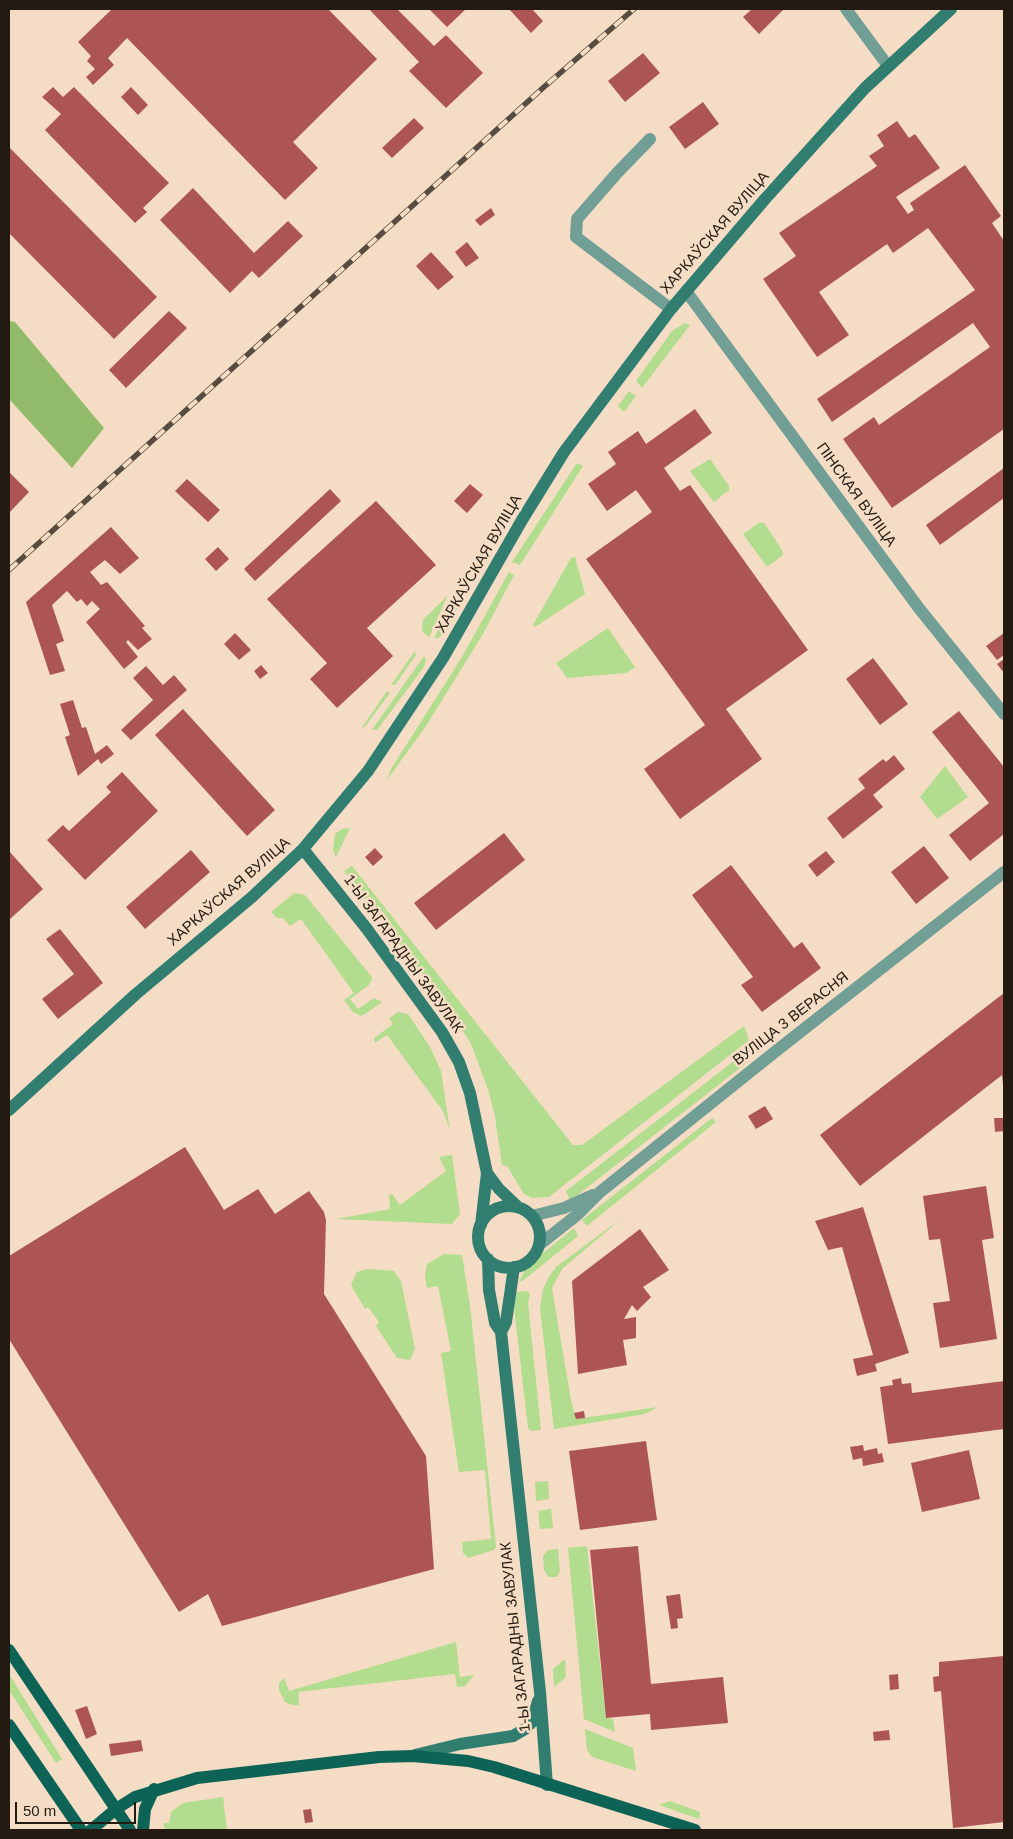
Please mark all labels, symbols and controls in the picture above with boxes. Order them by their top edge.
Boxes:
street label: ХАРКАЎСКАЯ ВУЛІЦА [657,168,773,298]
street label: ПІНСКАЯ ВУЛІЦА [812,440,900,550]
street label: ХАРКАЎСКАЯ ВУЛІЦА [432,492,526,636]
street label: ХАРКАЎСКАЯ ВУЛІЦА [164,834,294,950]
street label: 1-Ы ЗАГАРАДНЫ ЗАВУЛАК [340,871,466,1037]
street label: ВУЛІЦА 3 ВЕРАСНЯ [730,968,852,1070]
street label: 1-Ы ЗАГАРАДНЫ ЗАВУЛАК [497,1541,535,1733]
scale bar [18,1792,139,1824]
text: 50 m [23,1802,56,1819]

